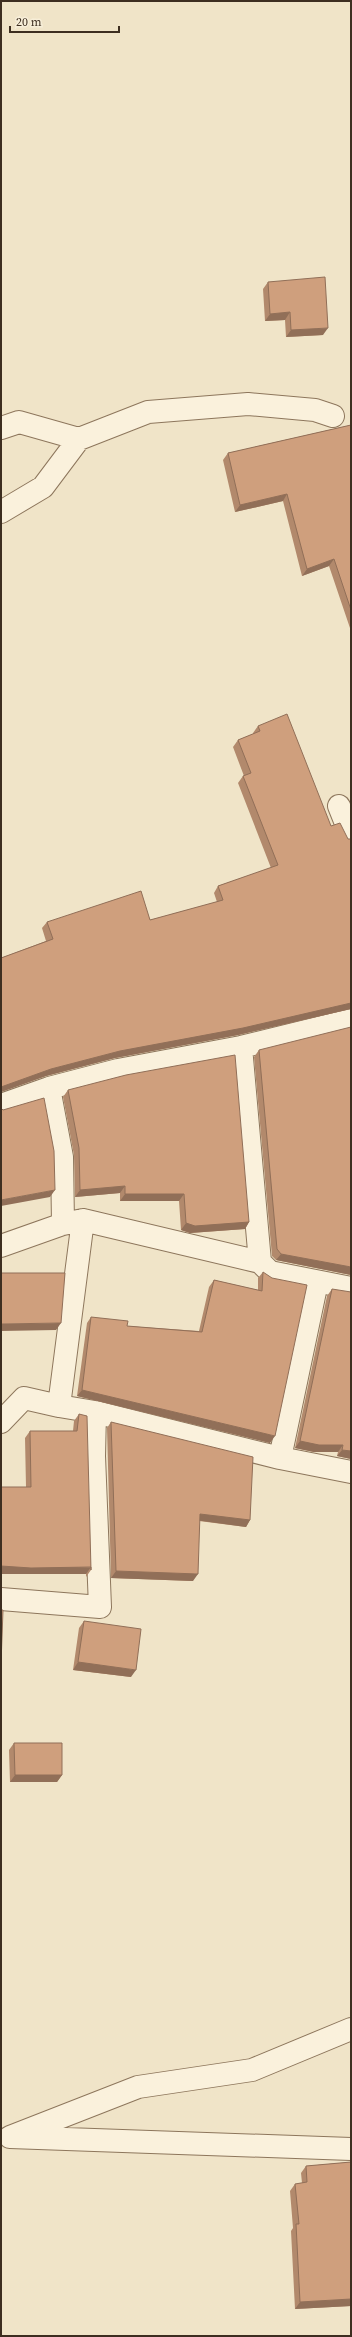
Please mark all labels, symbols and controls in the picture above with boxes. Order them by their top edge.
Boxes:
scale bar [10,8,119,34]
text: 20 m [16,14,42,30]

